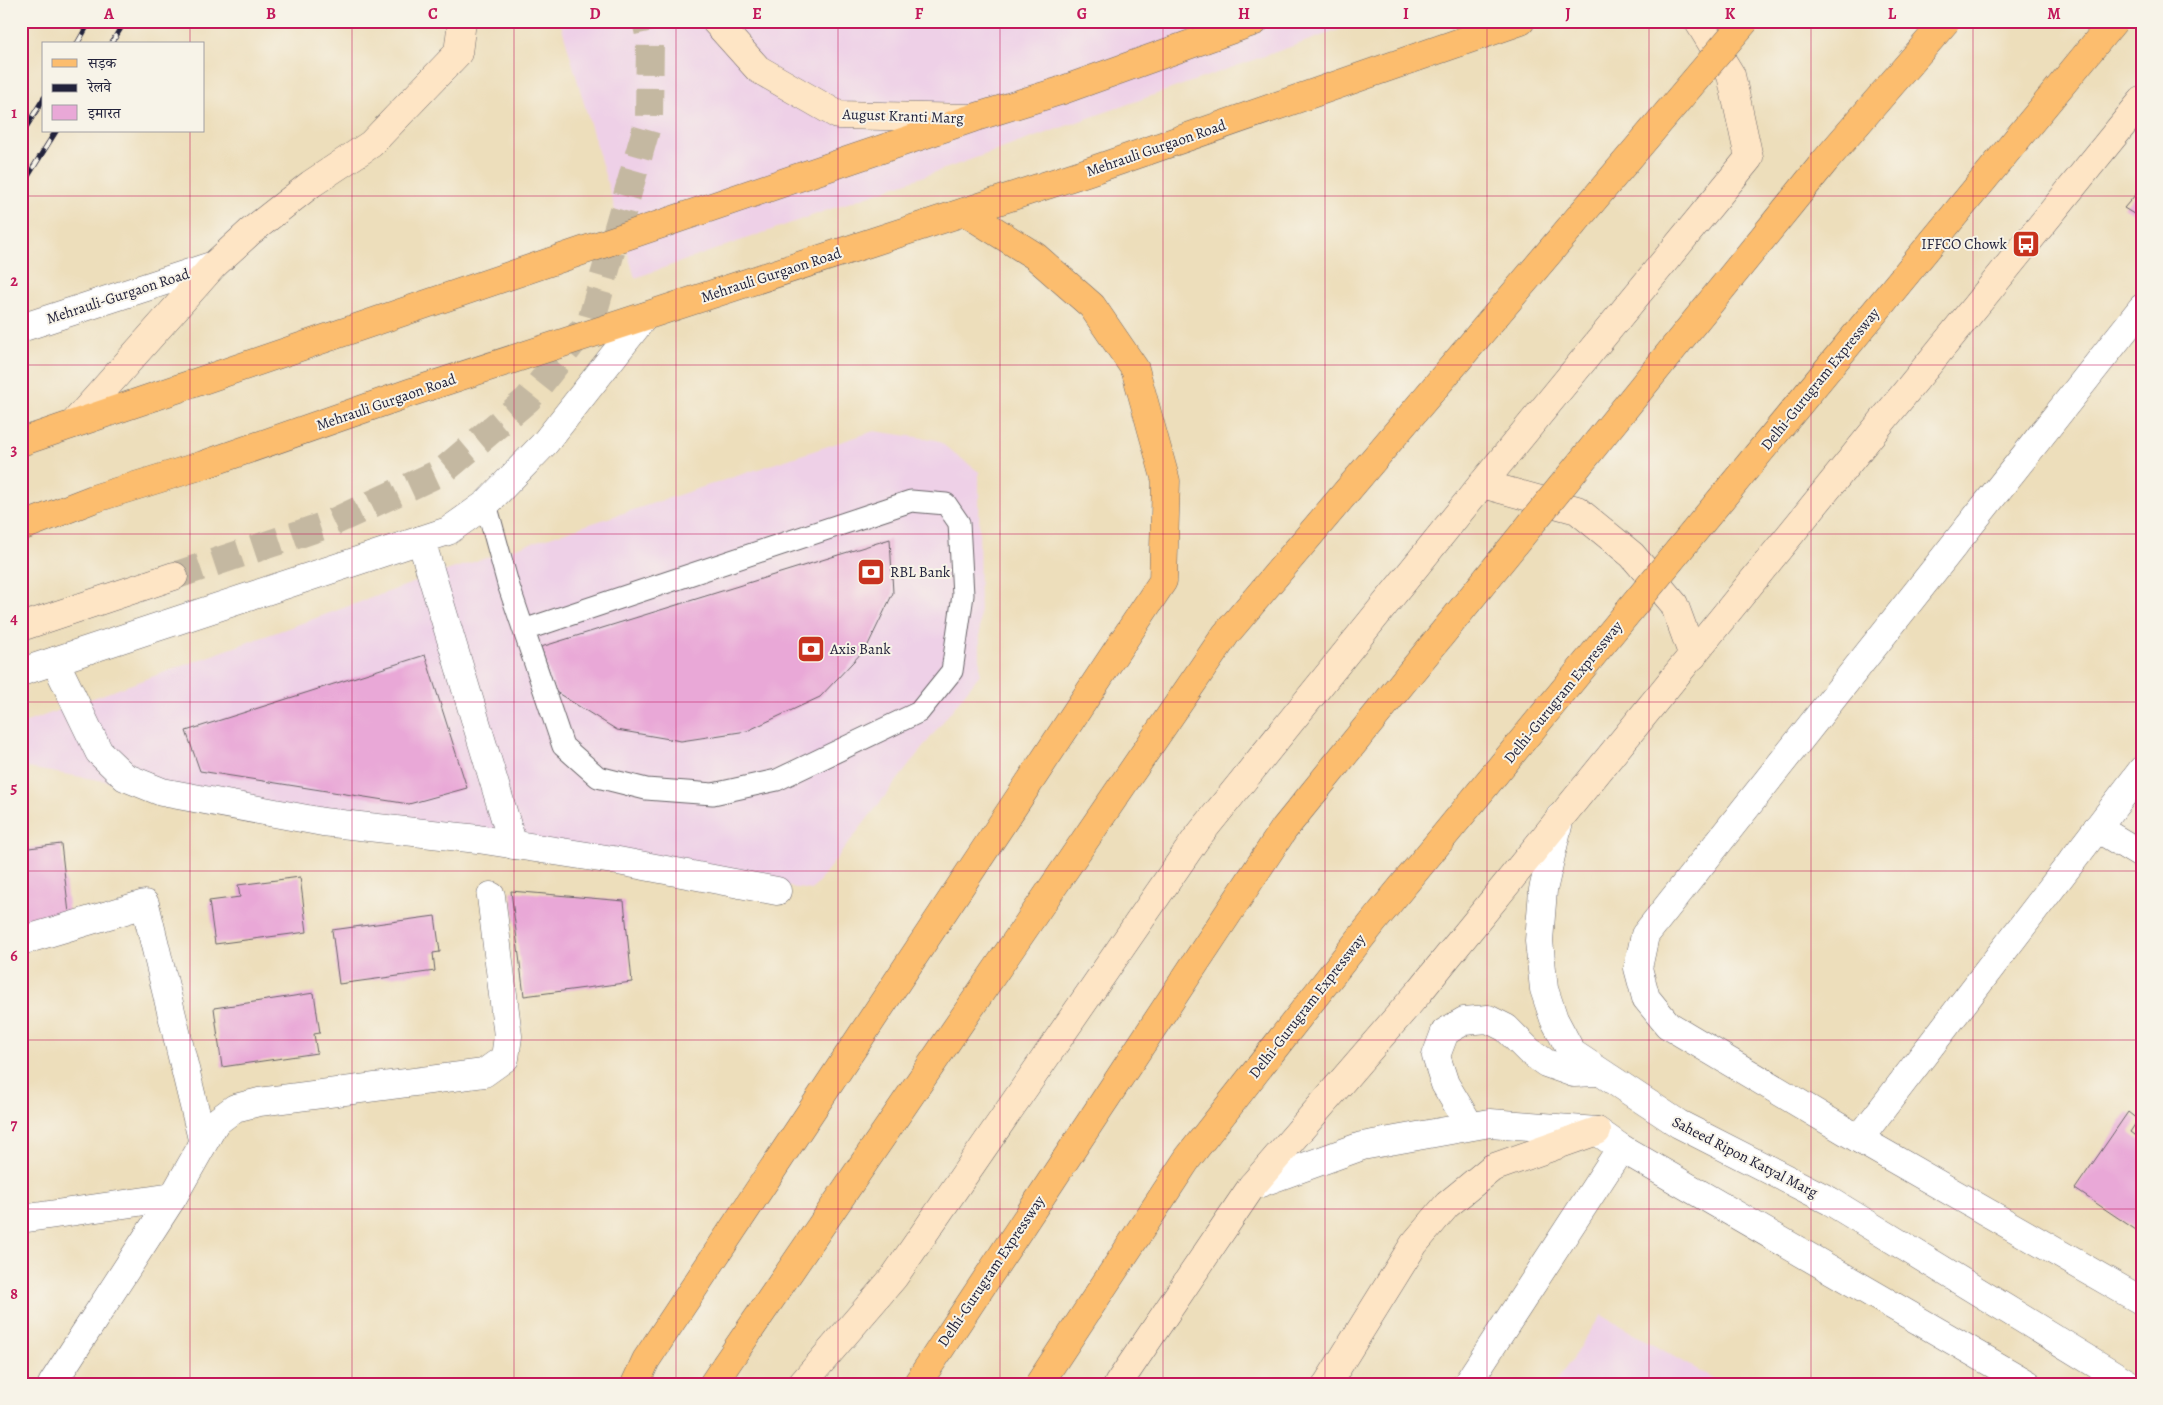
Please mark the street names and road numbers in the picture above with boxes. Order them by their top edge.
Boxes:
street label: August Kranti Marg [841,104,964,128]
street label: Mehrauli Gurgaon Road [1083,114,1229,181]
street label: Mehrauli Gurgaon Road [698,243,845,307]
street label: Mehrauli-Gurgaon Road [44,263,193,329]
street label: Delhi-Gurugram Expressway [1756,303,1884,455]
street label: Mehrauli Gurgaon Road [313,368,459,435]
street label: Delhi-Gurugram Expressway [1499,616,1627,768]
street label: Delhi-Gurugram Expressway [1244,929,1370,1082]
street label: Saheed Ripon Katyal Marg [1669,1112,1822,1203]
street label: Delhi-Gurugram Expressway [933,1191,1049,1350]

